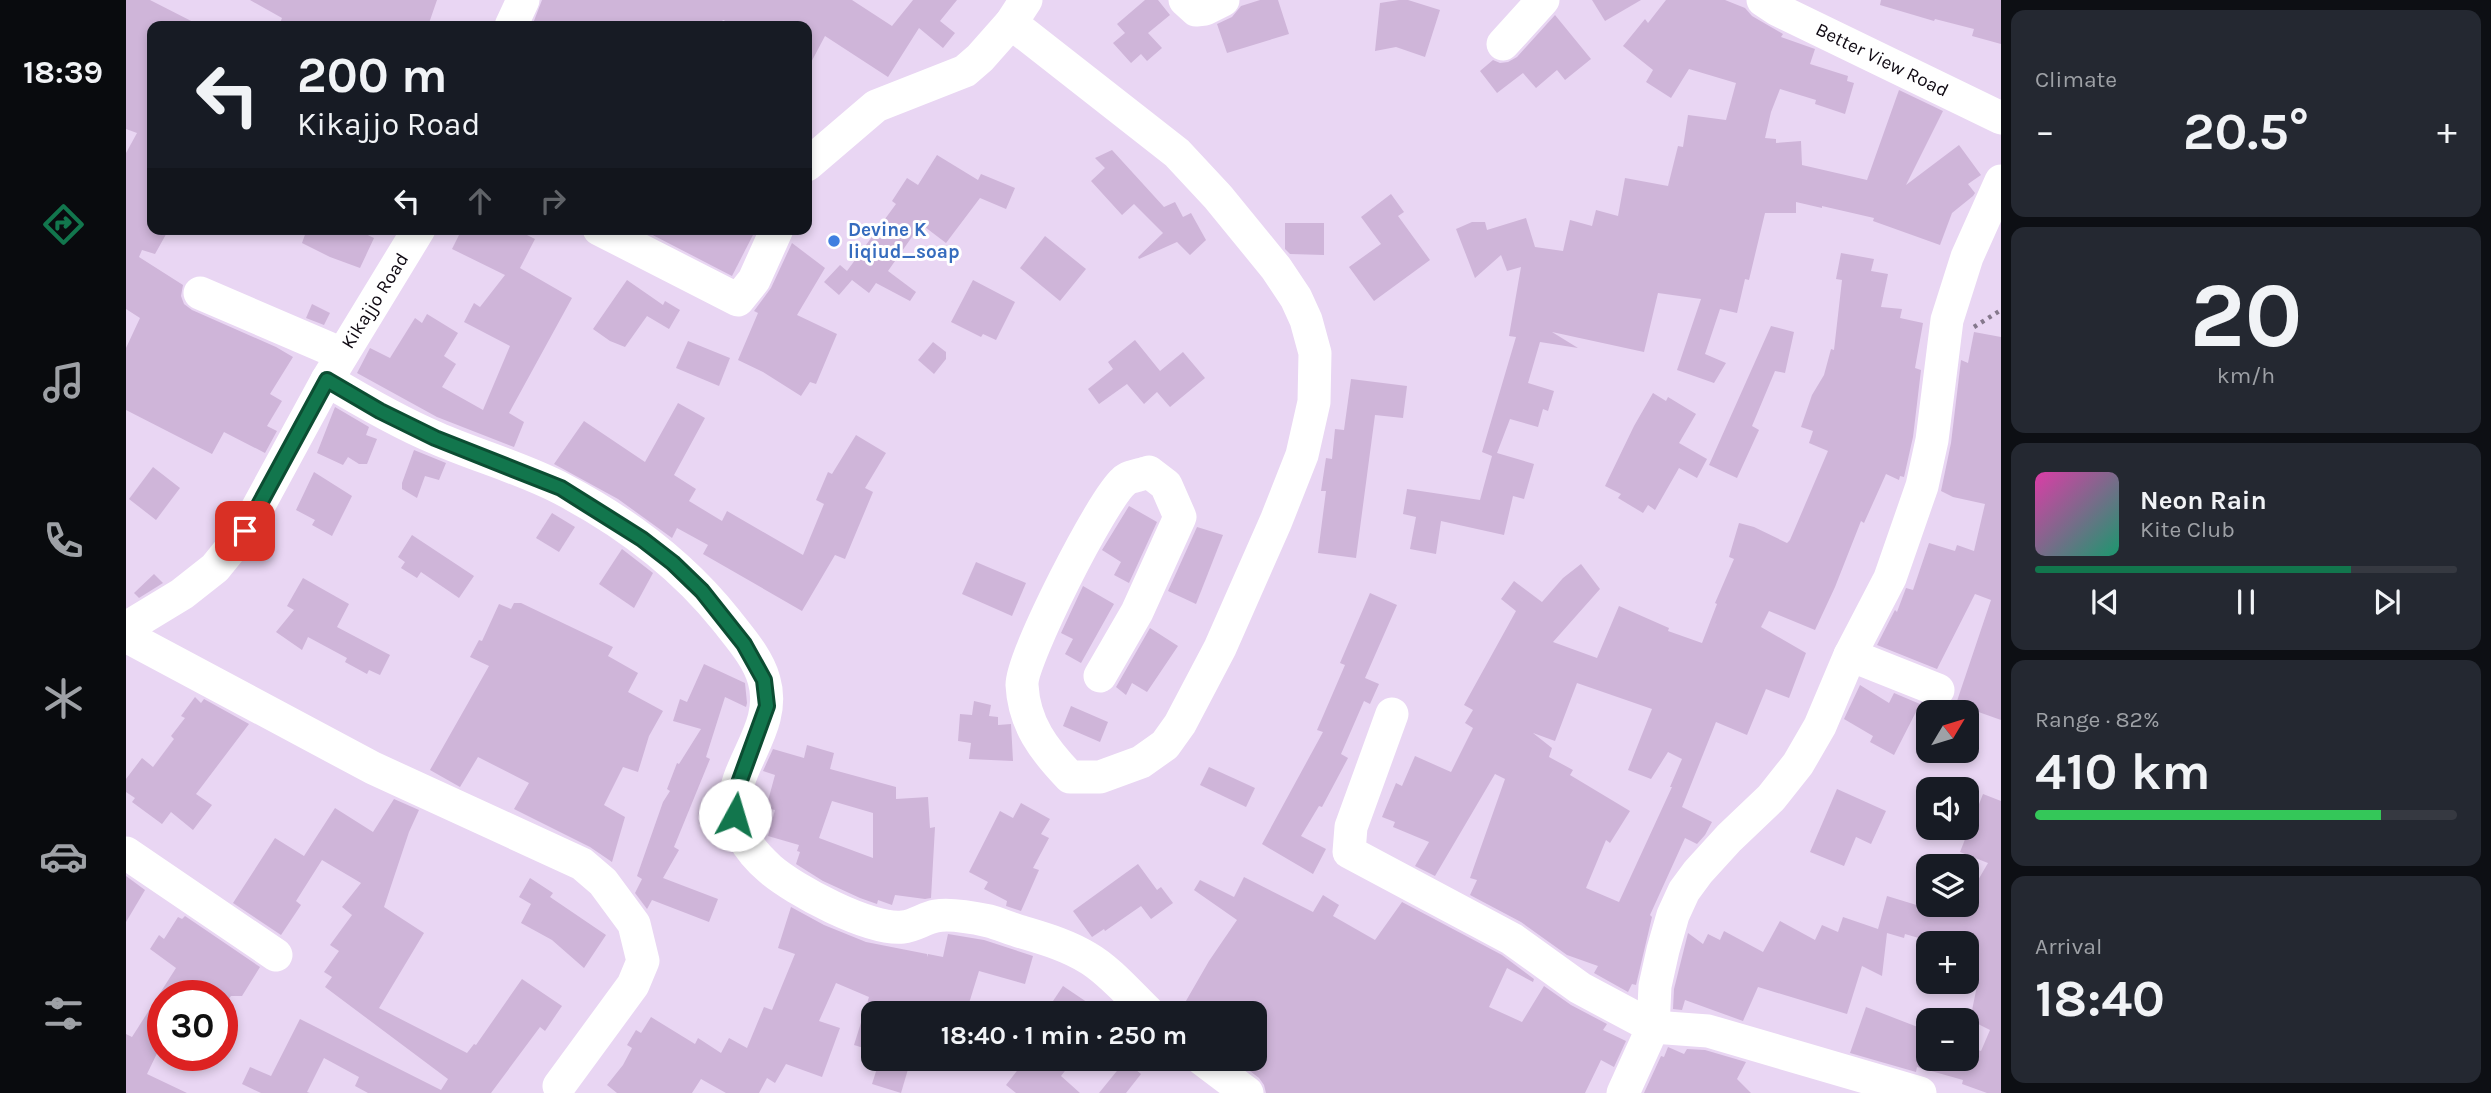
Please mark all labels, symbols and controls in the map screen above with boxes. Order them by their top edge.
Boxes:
street label: Better View Road [1812,18,1952,102]
text: 200 m [297,47,448,104]
icon: left [182,49,273,140]
text: 18:39 [23,54,103,91]
text: Climate [2035,66,2117,93]
text: 20.5° [2183,101,2309,162]
text: Kikajjo Road [297,106,480,143]
text: − [2035,109,2055,154]
text: + [2437,109,2457,154]
icon: left [388,182,426,220]
icon: ahead [461,182,499,220]
icon: right [534,182,572,220]
icon: directions [39,200,88,249]
place label: Devine K liqiud_soap [848,219,960,263]
marker: Devine K liqiud_soap [826,233,842,249]
street label: Kikajjo Road [337,249,413,353]
text: 20 [2190,263,2302,369]
icon: music [39,358,88,407]
text: km/h [2217,362,2275,389]
text: Neon Rain [2140,485,2267,516]
pin [215,501,275,561]
icon: arrive [226,512,264,550]
icon: phone [39,516,88,565]
text: Kite Club [2140,516,2235,543]
icon: previous [2086,583,2124,621]
icon: pause [2227,583,2265,621]
icon: next [2368,583,2406,621]
icon: climate [39,674,88,723]
north arrow [1916,700,1979,763]
map controls [1916,700,1979,1071]
text: Range · 82% [2035,706,2160,733]
text: 410 km [2035,741,2211,802]
button: sound [1916,777,1979,840]
position arrow [698,778,772,852]
icon: car [39,832,88,881]
button: layers [1916,854,1979,917]
button: + [1916,931,1979,994]
text: Arrival [2035,933,2102,960]
text: 18:40 [2035,968,2165,1029]
speed limit sign: 30 [147,980,238,1071]
icon: filters [39,989,88,1038]
button: − [1916,1008,1979,1071]
text: 18:40 · 1 min · 250 m [941,1020,1187,1051]

